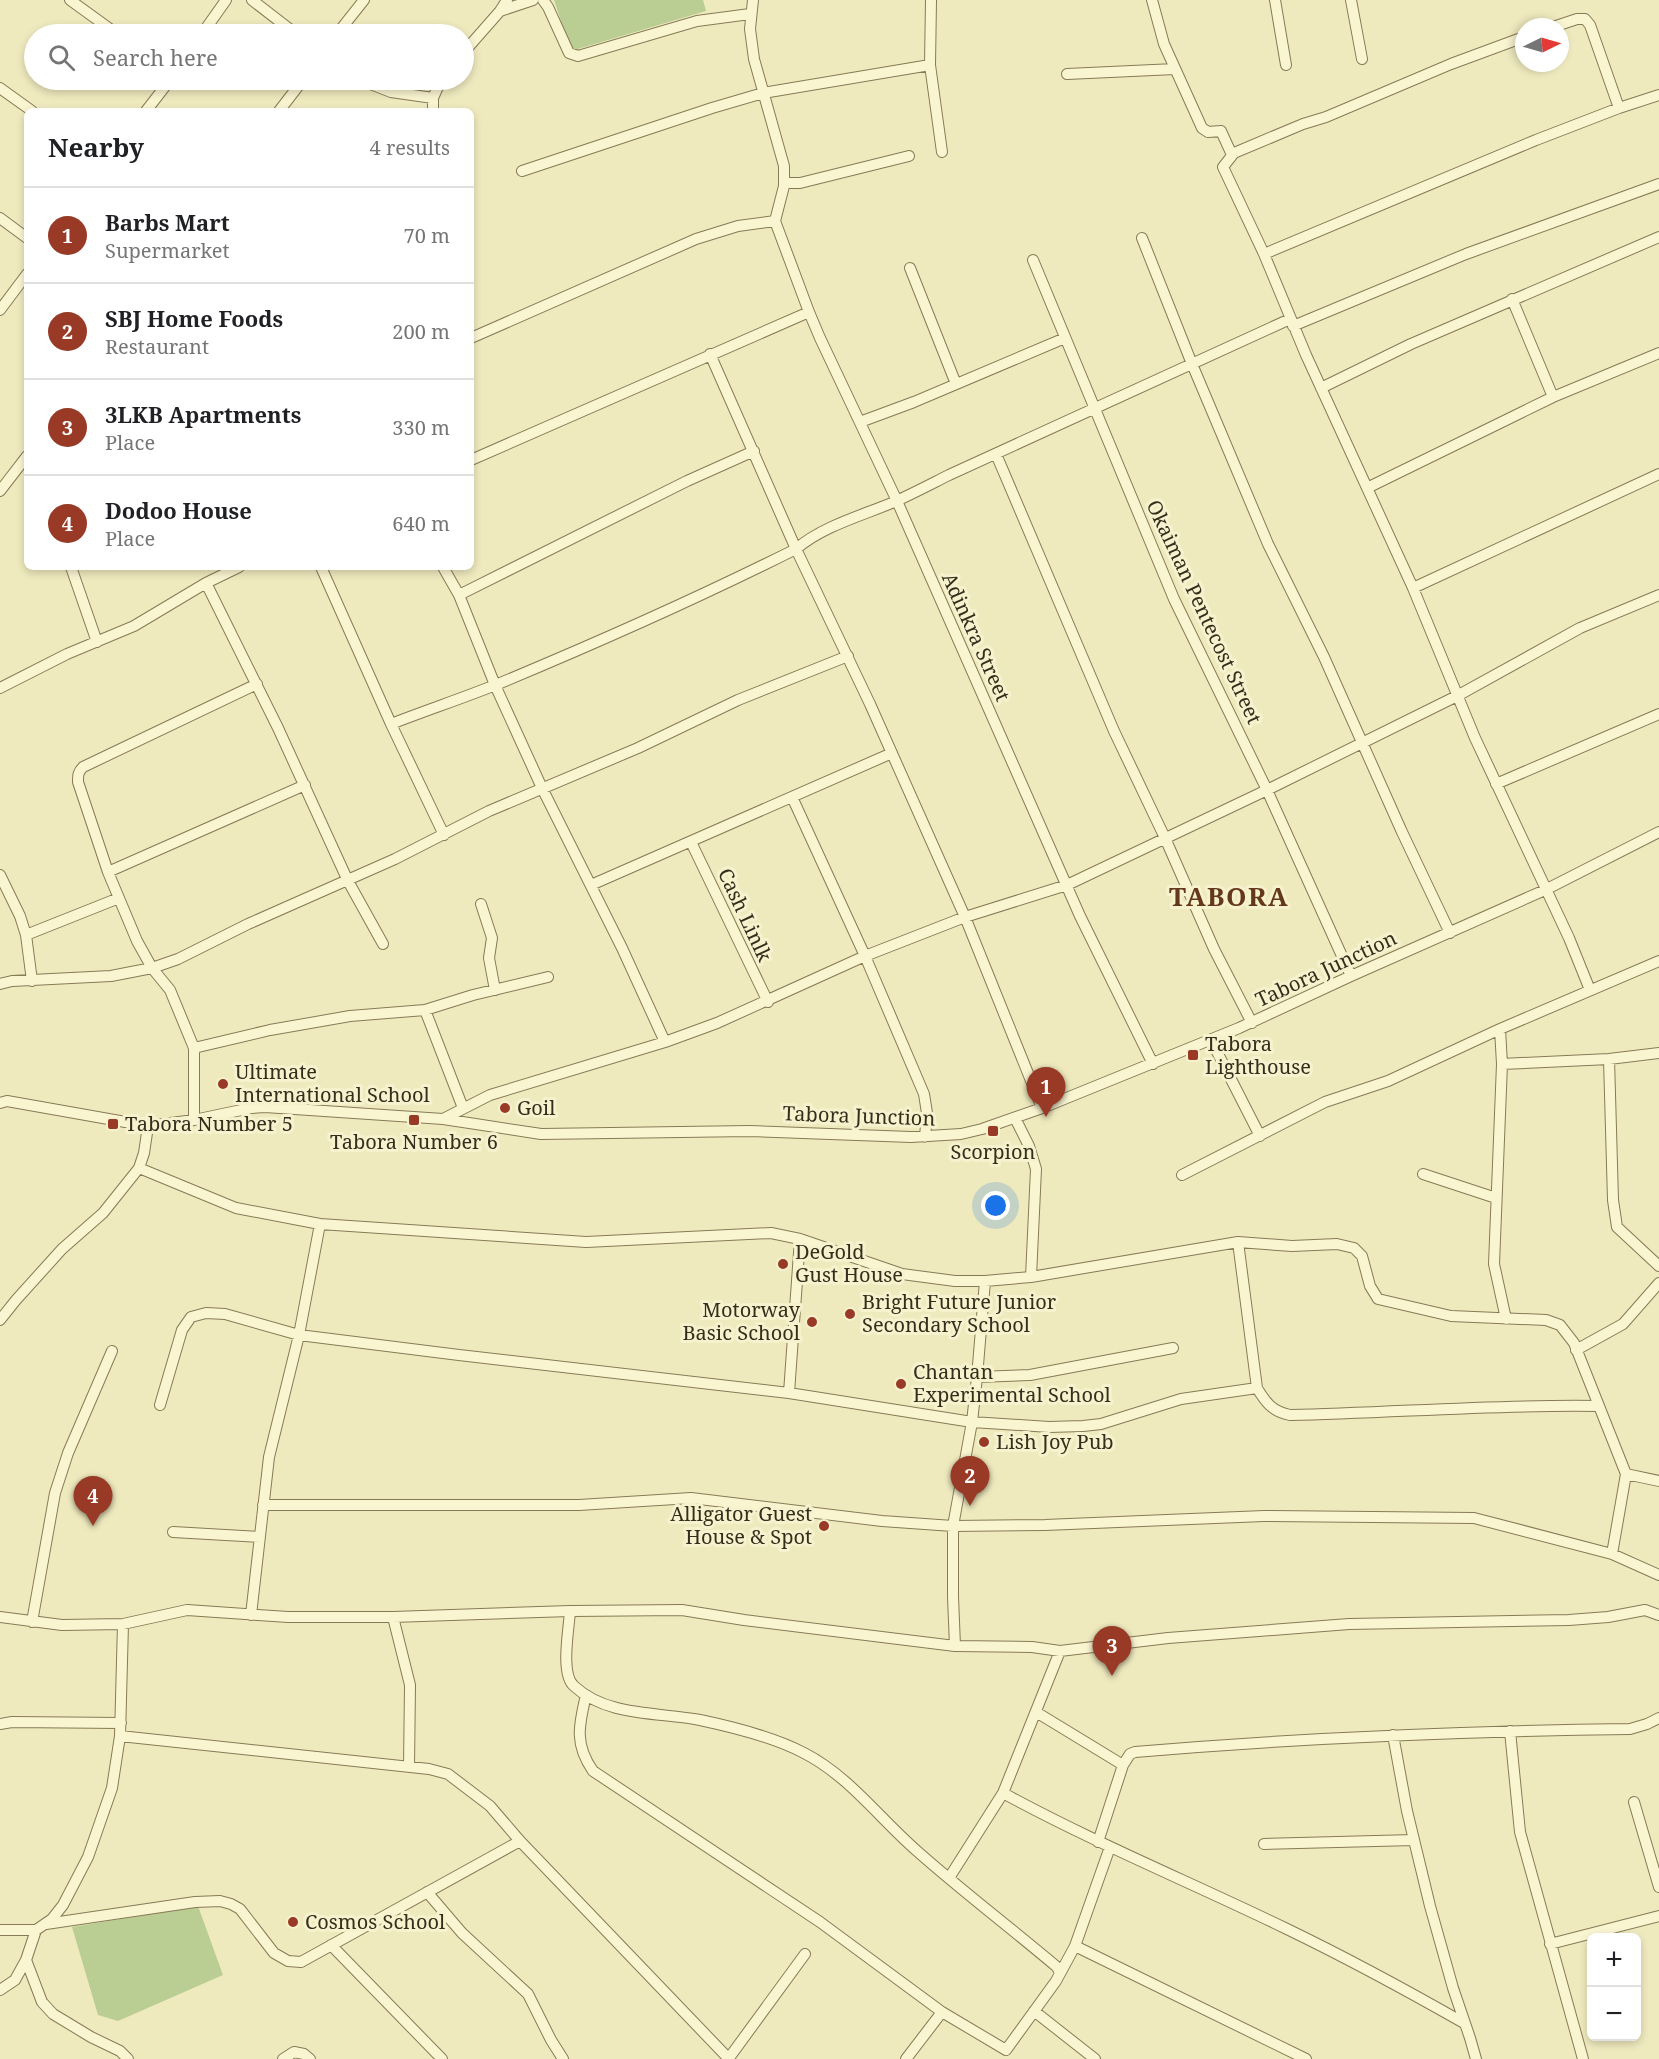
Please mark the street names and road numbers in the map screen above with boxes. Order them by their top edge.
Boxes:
street label: Okaiman Pentecost Street [1141,495,1268,728]
street label: Adinkra Street [936,568,1017,705]
street label: Cash Linlk [712,864,779,966]
street label: Tabora Junction [1251,924,1401,1013]
street label: Tabora Junction [782,1099,936,1132]

